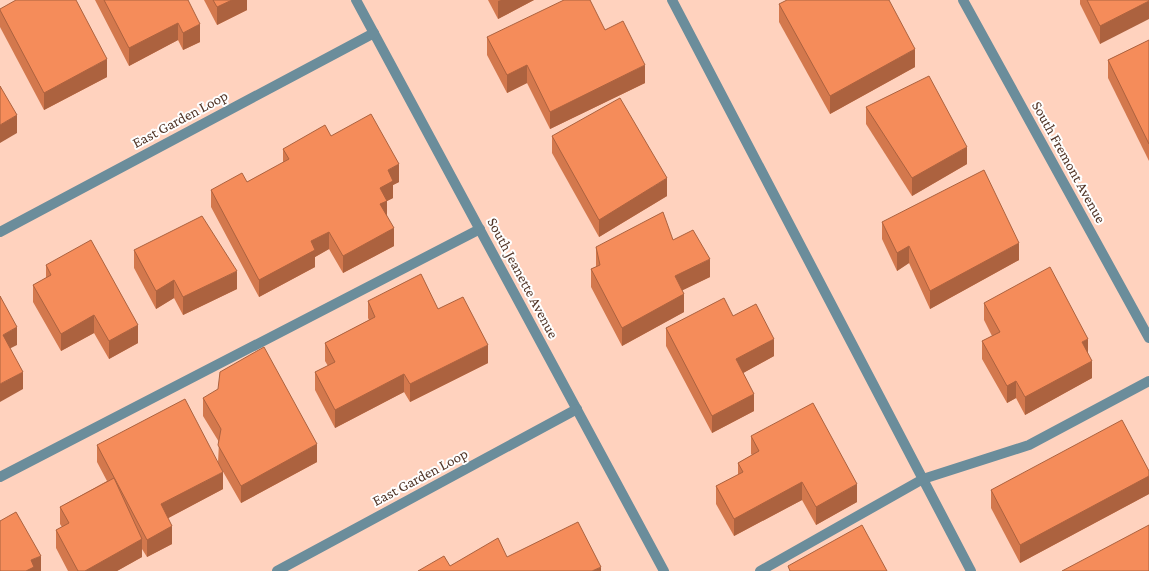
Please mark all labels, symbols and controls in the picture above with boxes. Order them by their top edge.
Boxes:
street label: East Garden Loop [130,87,231,152]
street label: South Fremont Avenue [1029,98,1109,226]
street label: South Jeanette Avenue [484,215,562,342]
street label: East Garden Loop [370,445,471,510]

